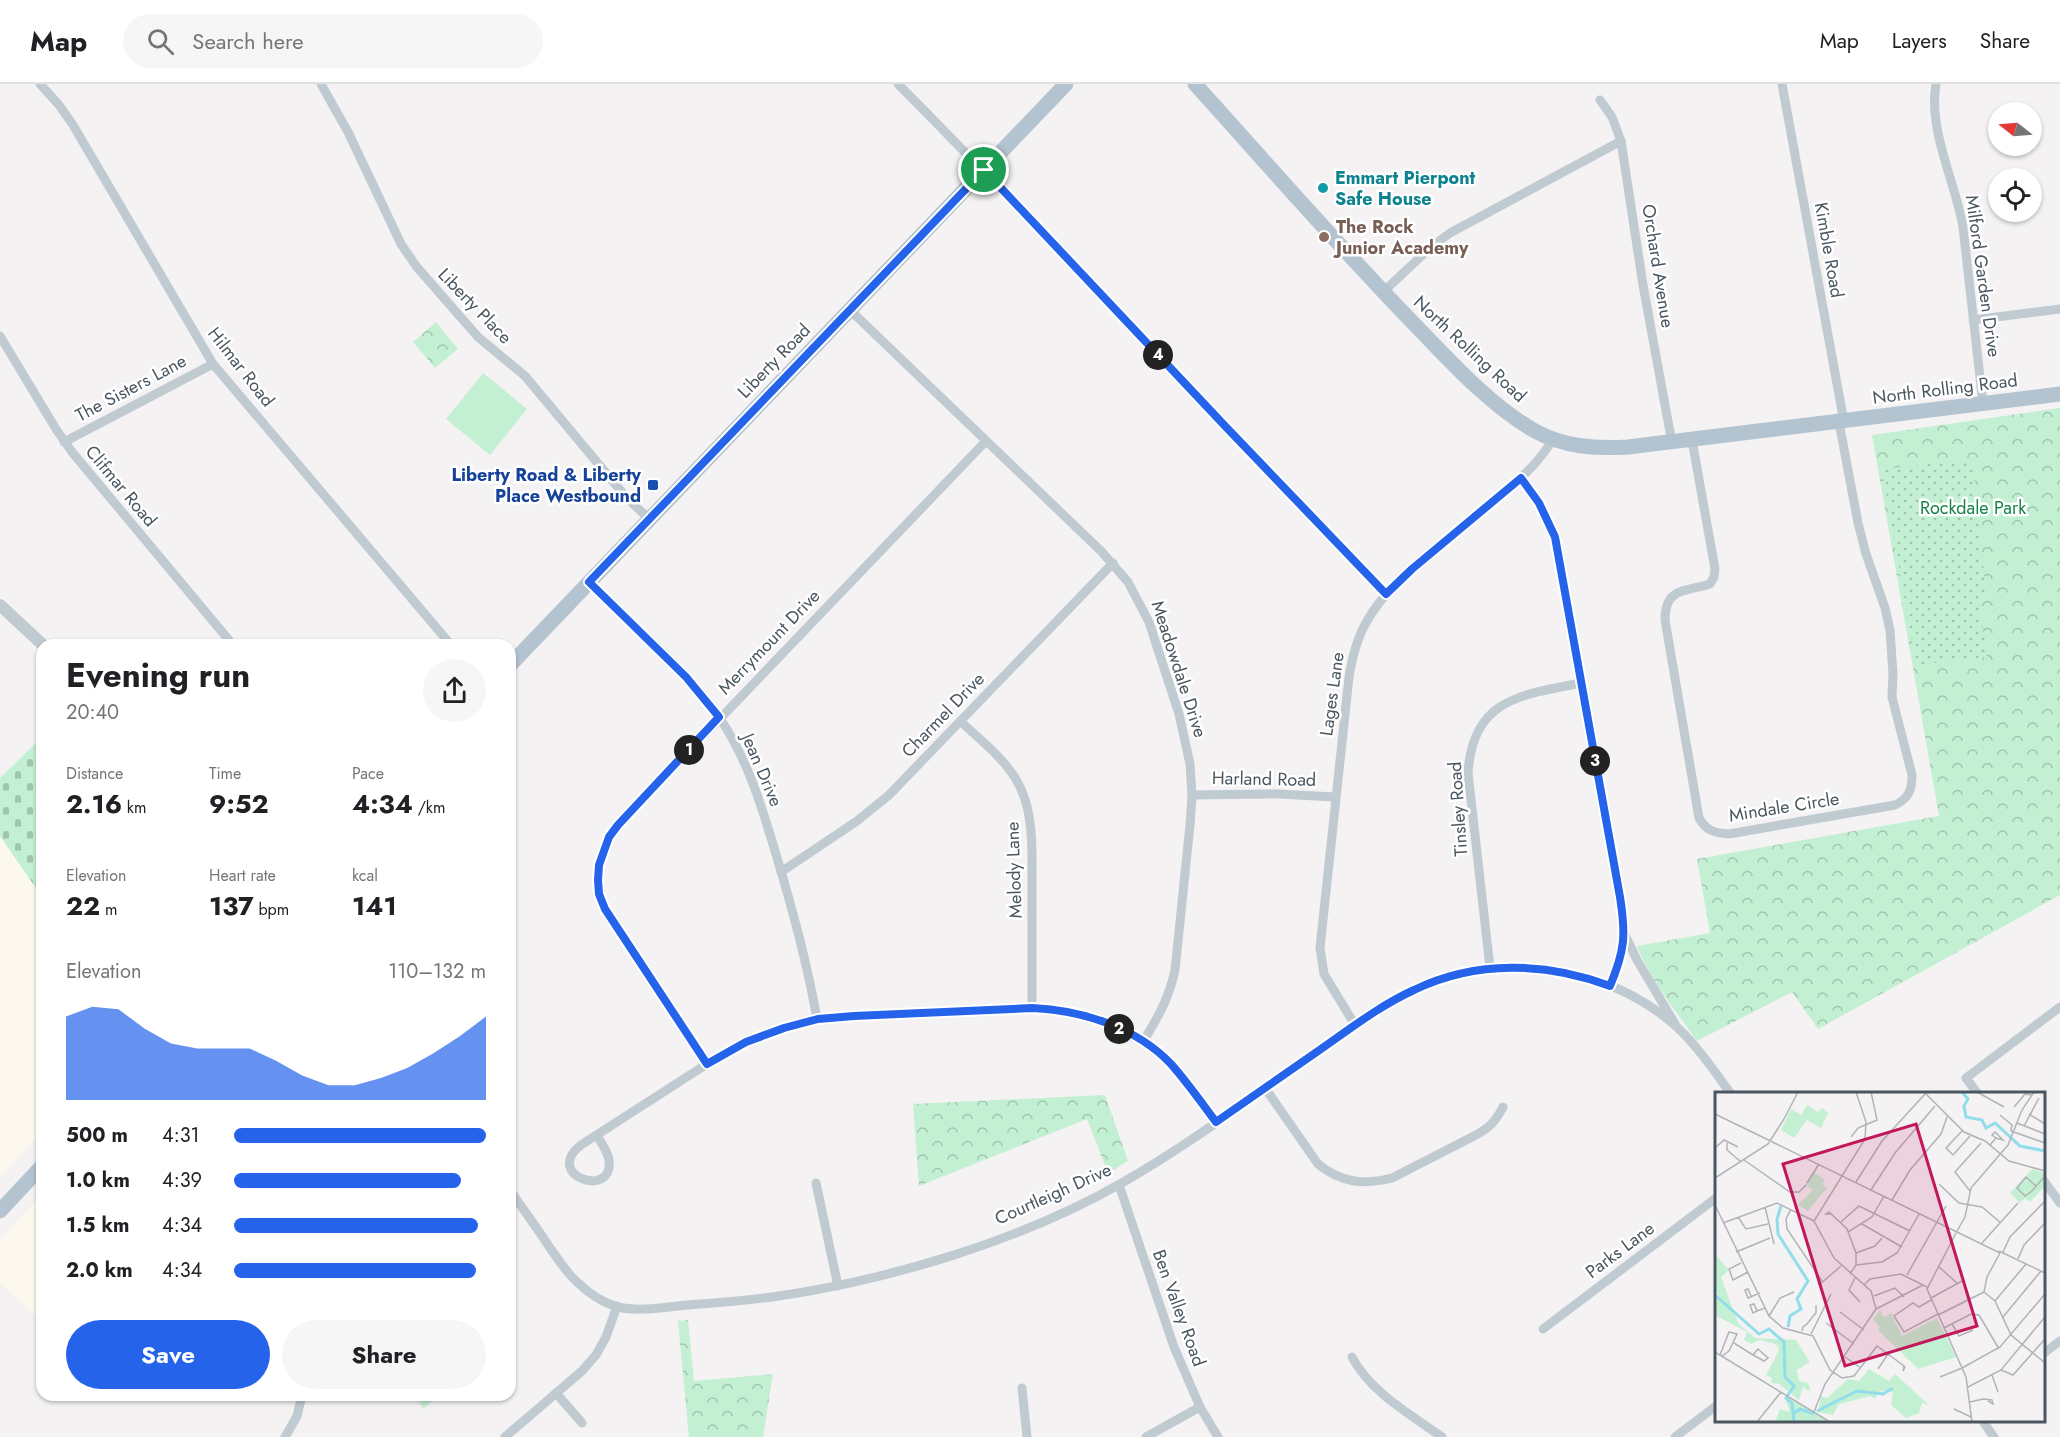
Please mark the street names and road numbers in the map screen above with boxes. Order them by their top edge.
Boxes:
street label: Milford Garden Drive [1959,193,2007,359]
street label: Kimble Road [1808,200,1850,300]
street label: Orchard Avenue [1635,202,1681,330]
street label: Liberty Place [432,262,518,350]
street label: North Rolling Road [1408,290,1532,408]
street label: Liberty Road [732,318,816,404]
street label: Hilmar Road [202,322,280,412]
street label: The Sisters Lane [71,348,191,428]
street label: North Rolling Road [1871,367,2019,411]
street label: Clifmar Road [79,440,163,532]
street label: Merrymount Drive [712,584,826,700]
street label: Meadowdale Drive [1145,597,1213,741]
street label: Lages Lane [1313,650,1351,738]
street label: Charmel Drive [896,667,990,763]
street label: Jean Drive [734,728,789,811]
street label: Tinsley Road [1442,761,1474,857]
street label: Harland Road [1212,765,1316,793]
street label: Mindale Circle [1727,785,1841,829]
street label: Melody Lane [999,821,1029,919]
street label: Courtleigh Drive [990,1157,1116,1231]
street label: Parks Lane [1580,1215,1660,1285]
street label: Ben Valley Road [1146,1246,1212,1370]

